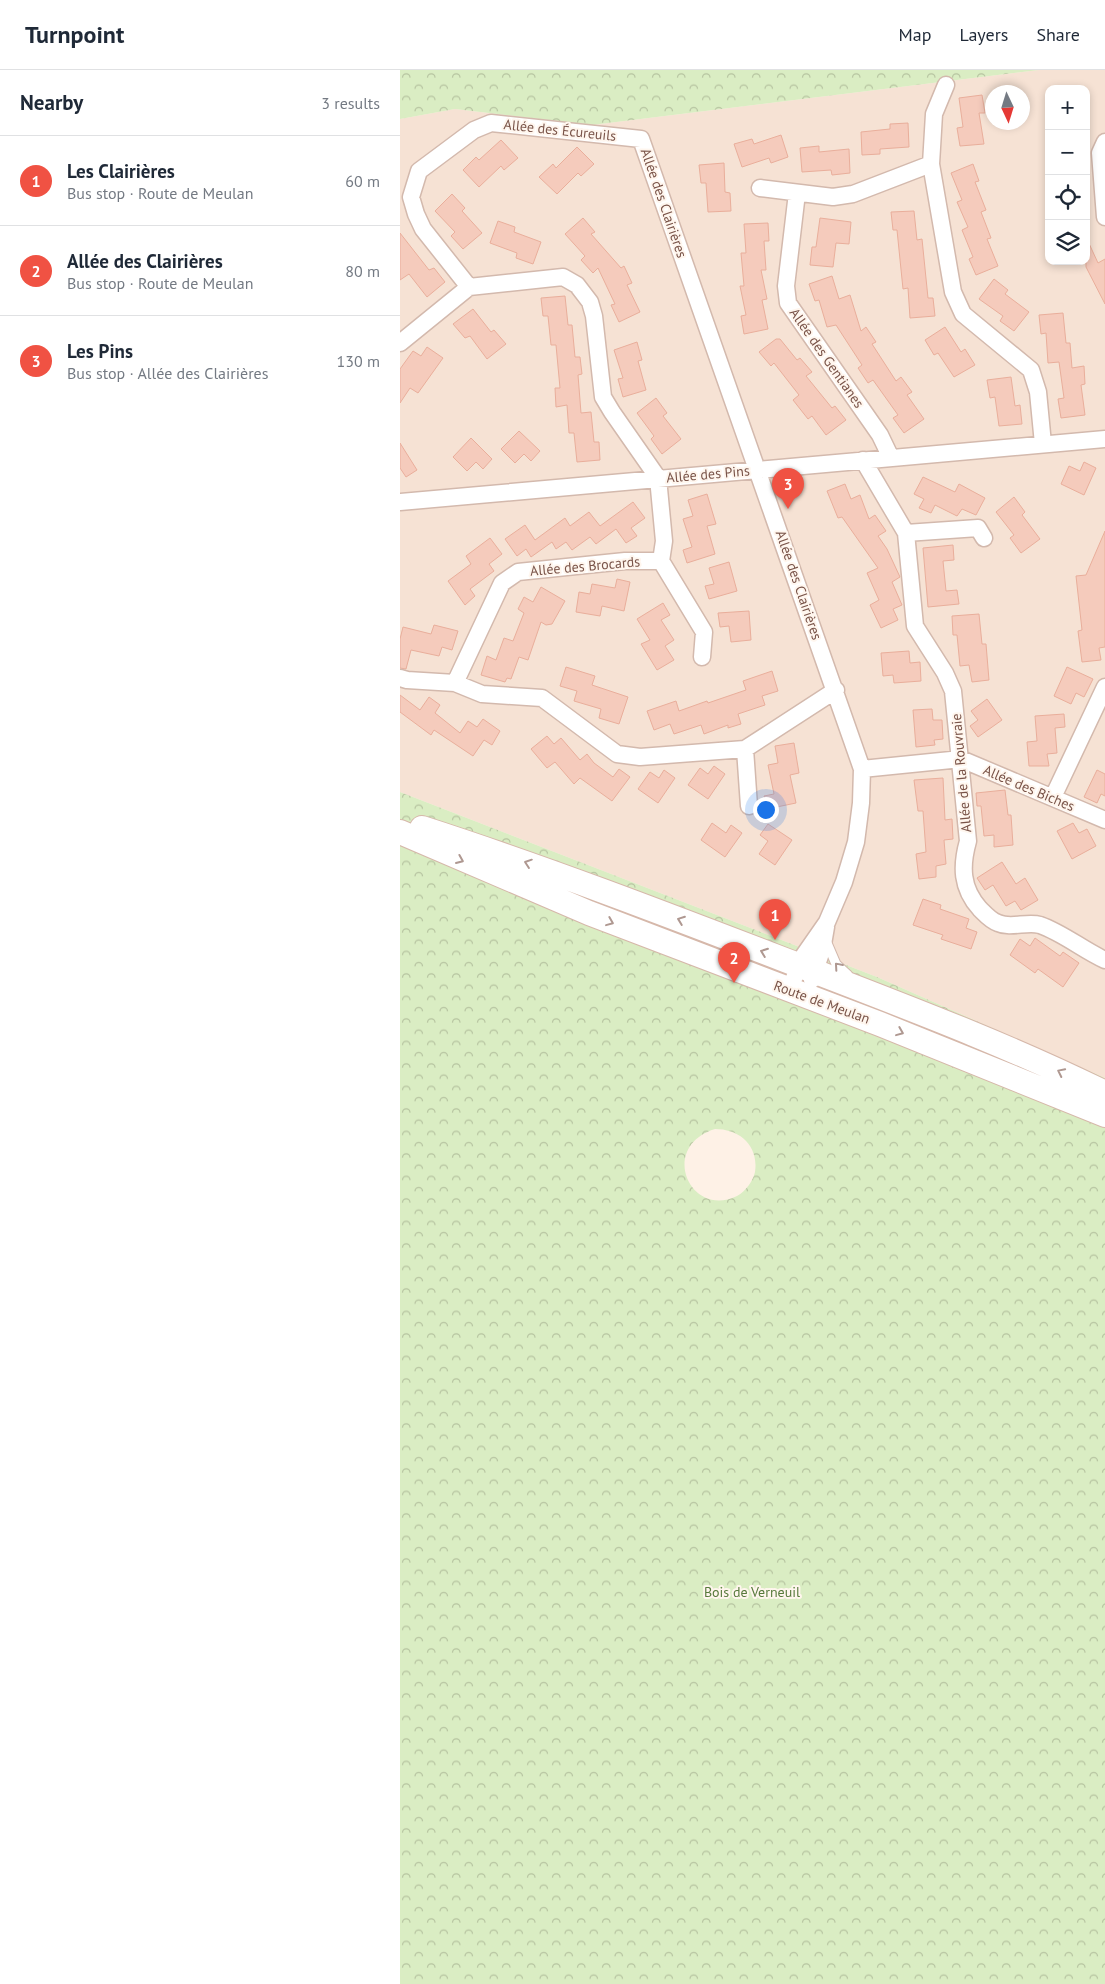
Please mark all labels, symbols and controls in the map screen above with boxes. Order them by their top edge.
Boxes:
text: Turnpoint [25,19,124,50]
text: Map [899,23,931,46]
text: Layers [959,23,1008,46]
text: Share [1036,23,1080,46]
north arrow [985,85,1030,130]
map controls [1045,85,1090,265]
button: + [1045,85,1090,130]
text: Nearby [20,89,83,116]
text: 3 results [321,93,380,113]
street label: Allée des Écureuils [503,115,617,145]
button: − [1045,130,1090,175]
street label: Allée des Clairières [637,146,691,260]
text: Les Clairières [67,159,175,183]
text: 1 [31,171,41,191]
text: 60 m [345,171,380,191]
button: locate [1045,175,1090,220]
text: Bus stop · Route de Meulan [67,183,253,203]
button: layers [1045,220,1090,265]
text: Allée des Clairières [67,249,223,273]
text: 2 [31,261,41,281]
text: 80 m [345,261,380,281]
text: Bus stop · Route de Meulan [67,273,253,293]
street label: Allée des Gentianes [786,305,868,412]
text: Les Pins [67,339,133,363]
text: 3 [31,351,41,371]
text: 130 m [337,351,380,371]
text: Bus stop · Allée des Clairières [67,363,269,383]
street label: Allée des Pins [666,461,751,487]
pin: 3 [772,468,804,509]
street label: Allée des Clairières [772,528,826,642]
street label: Allée des Brocards [529,552,641,580]
street label: Allée de la Rouvraie [947,713,975,833]
street label: Allée des Biches [981,761,1077,815]
your location [753,797,779,823]
one-way arrow [455,853,464,864]
one-way arrow [525,859,533,869]
pin: 1 [759,899,791,940]
one-way arrow [606,916,614,926]
one-way arrow [677,916,685,926]
pin: 2 [718,942,750,983]
one-way arrow [761,948,769,958]
one-way arrow [835,962,844,971]
street label: Route de Meulan [771,976,873,1028]
one-way arrow [895,1026,904,1036]
one-way arrow [1057,1068,1066,1078]
park label: Bois de Verneuil [704,1583,800,1601]

